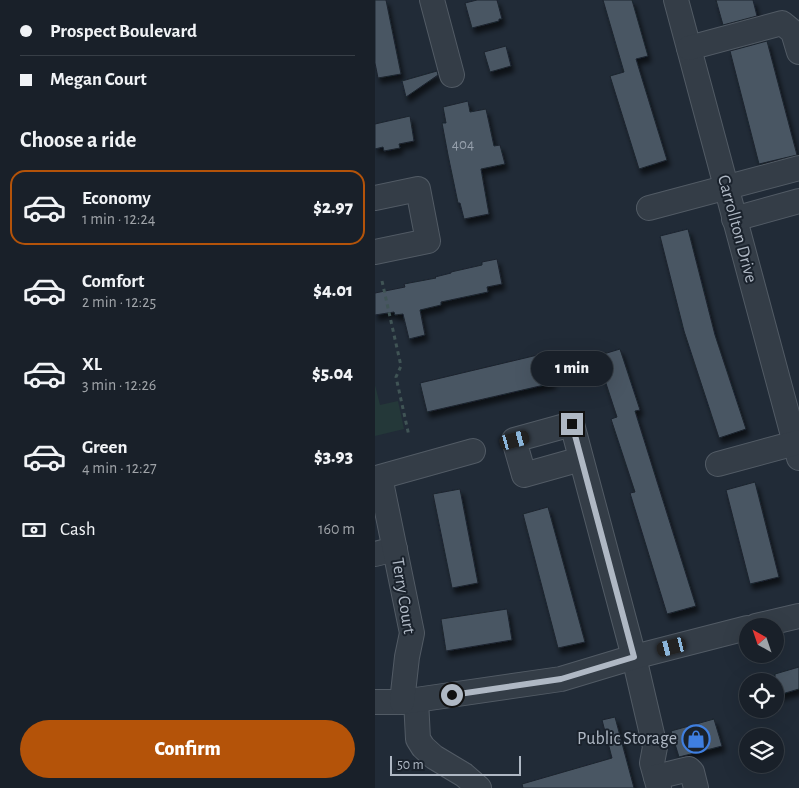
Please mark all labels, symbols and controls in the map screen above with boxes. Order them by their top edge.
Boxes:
text: Prospect Boulevard [50,22,197,41]
text: Megan Court [50,70,147,89]
text: Choose a ride [20,129,136,151]
house number: 404 [452,137,474,152]
street label: Carrollton Drive [714,173,760,285]
icon: car [22,185,67,230]
text: Economy [82,189,151,208]
text: $2.97 [313,198,353,217]
text: 1 min · 12:24 [82,211,155,227]
icon: car [22,268,67,313]
text: Comfort [82,272,144,291]
text: $4.01 [313,281,353,300]
text: 2 min · 12:25 [82,294,156,310]
icon: car [22,351,67,396]
callout: 1 min [531,352,613,386]
text: XL [82,355,102,374]
text: 1 min [555,360,589,376]
text: $5.04 [312,364,353,383]
text: 3 min · 12:26 [82,377,156,393]
route end [561,413,583,435]
car [498,429,531,451]
icon: car [22,434,67,479]
text: Green [82,438,128,457]
text: $3.93 [314,447,353,466]
text: 4 min · 12:27 [82,460,157,476]
icon: cash [20,516,48,544]
text: Cash [60,520,96,539]
text: 160 m [318,521,355,537]
street label: Terry Court [388,557,418,636]
north arrow [739,618,784,662]
map controls [739,618,784,773]
car [655,636,688,658]
button: locate [739,673,784,718]
route start [441,684,463,706]
button: Confirm [20,720,355,778]
shop icon: Public Storage [681,724,711,754]
button: layers [739,728,784,773]
place label: Public Storage [577,730,677,748]
scale bar [390,753,521,776]
text: 50 m [397,758,424,772]

